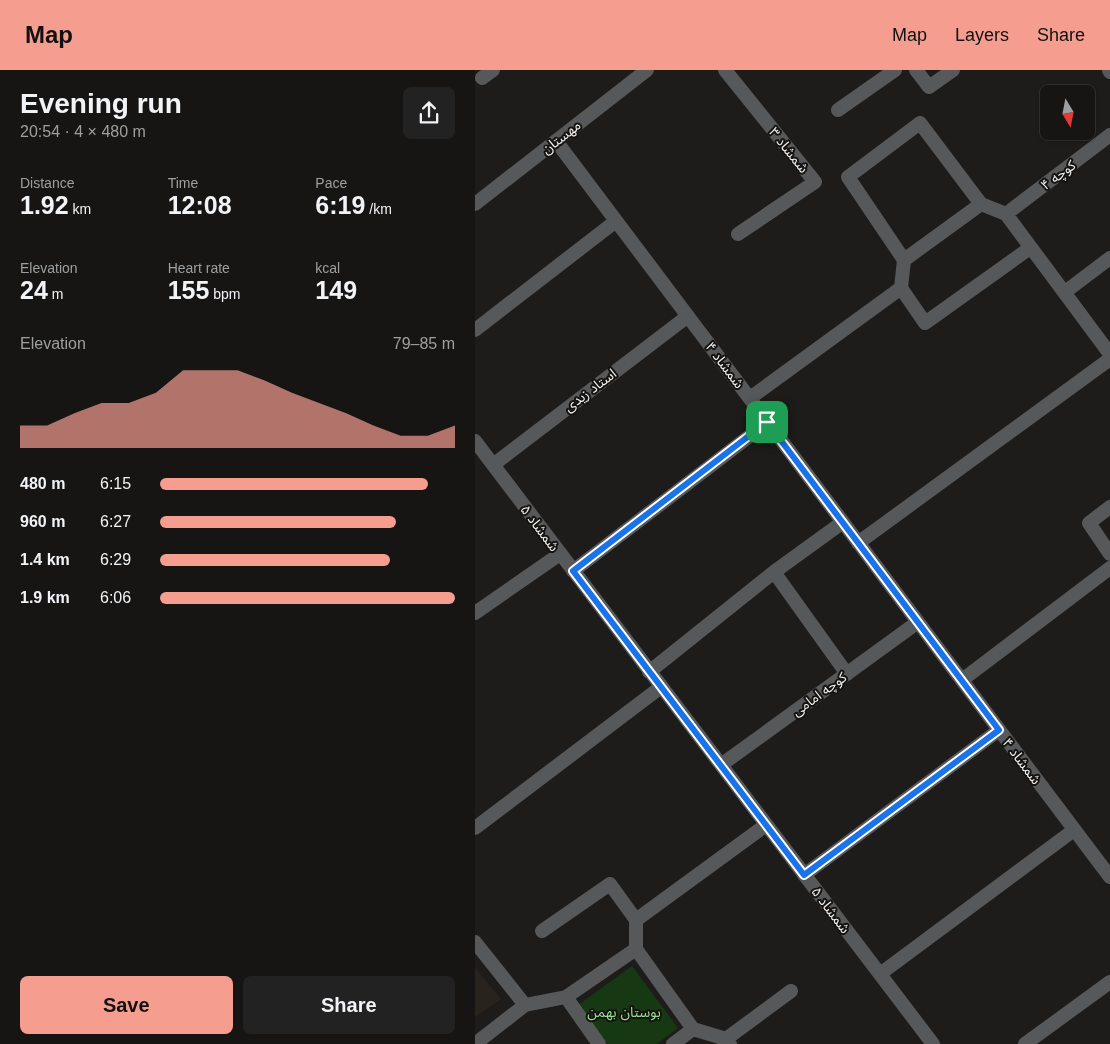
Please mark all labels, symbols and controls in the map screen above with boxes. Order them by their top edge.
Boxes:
text: Map [25,21,73,48]
text: Map [892,25,927,45]
text: Layers [955,25,1009,45]
text: Share [1037,25,1085,45]
north arrow [1040,85,1095,140]
map controls [1040,85,1095,140]
button: share [403,87,455,139]
text: Evening run [20,88,182,119]
street label: مهستان [538,117,584,158]
text: 20:54 · 4 × 480 m [20,123,146,140]
street label: شمشاد ۳ [766,124,812,176]
street label: کوچه ۴ [1037,157,1080,195]
text: Distance [20,175,74,191]
text: Time [168,175,198,191]
text: Pace [315,175,347,191]
text: 1.92 [20,191,69,219]
text: 12:08 [168,191,232,219]
text: 6:19 [315,191,365,219]
text: km [69,201,91,217]
text: /km [365,201,392,217]
text: Elevation [20,260,78,276]
text: Heart rate [168,260,230,276]
text: kcal [315,260,340,276]
text: 24 [20,276,48,304]
text: 155 [168,276,209,304]
text: 149 [315,276,357,304]
text: m [48,286,63,302]
text: bpm [209,286,241,302]
text: Elevation [20,335,86,352]
text: 79–85 m [393,335,455,352]
street label: شمشاد ۴ [702,339,748,391]
street label: استاد زیدی [561,365,620,416]
pin [746,401,788,443]
icon: arrive [753,408,781,436]
text: 480 m [20,475,65,492]
text: 6:15 [100,475,131,492]
street label: شمشاد ۵ [517,502,563,554]
text: 960 m [20,513,65,530]
text: 6:27 [100,513,131,530]
text: 1.4 km [20,551,70,568]
text: 6:29 [100,551,131,568]
text: 1.9 km [20,589,70,606]
text: 6:06 [100,589,131,606]
street label: کوچه امامی [789,669,851,721]
street label: شمشاد ۴ [999,735,1045,787]
street label: شمشاد ۵ [808,884,854,936]
button: Save [20,976,233,1034]
button: Share [243,976,455,1034]
park label: بوستان بهمن [587,1004,661,1021]

